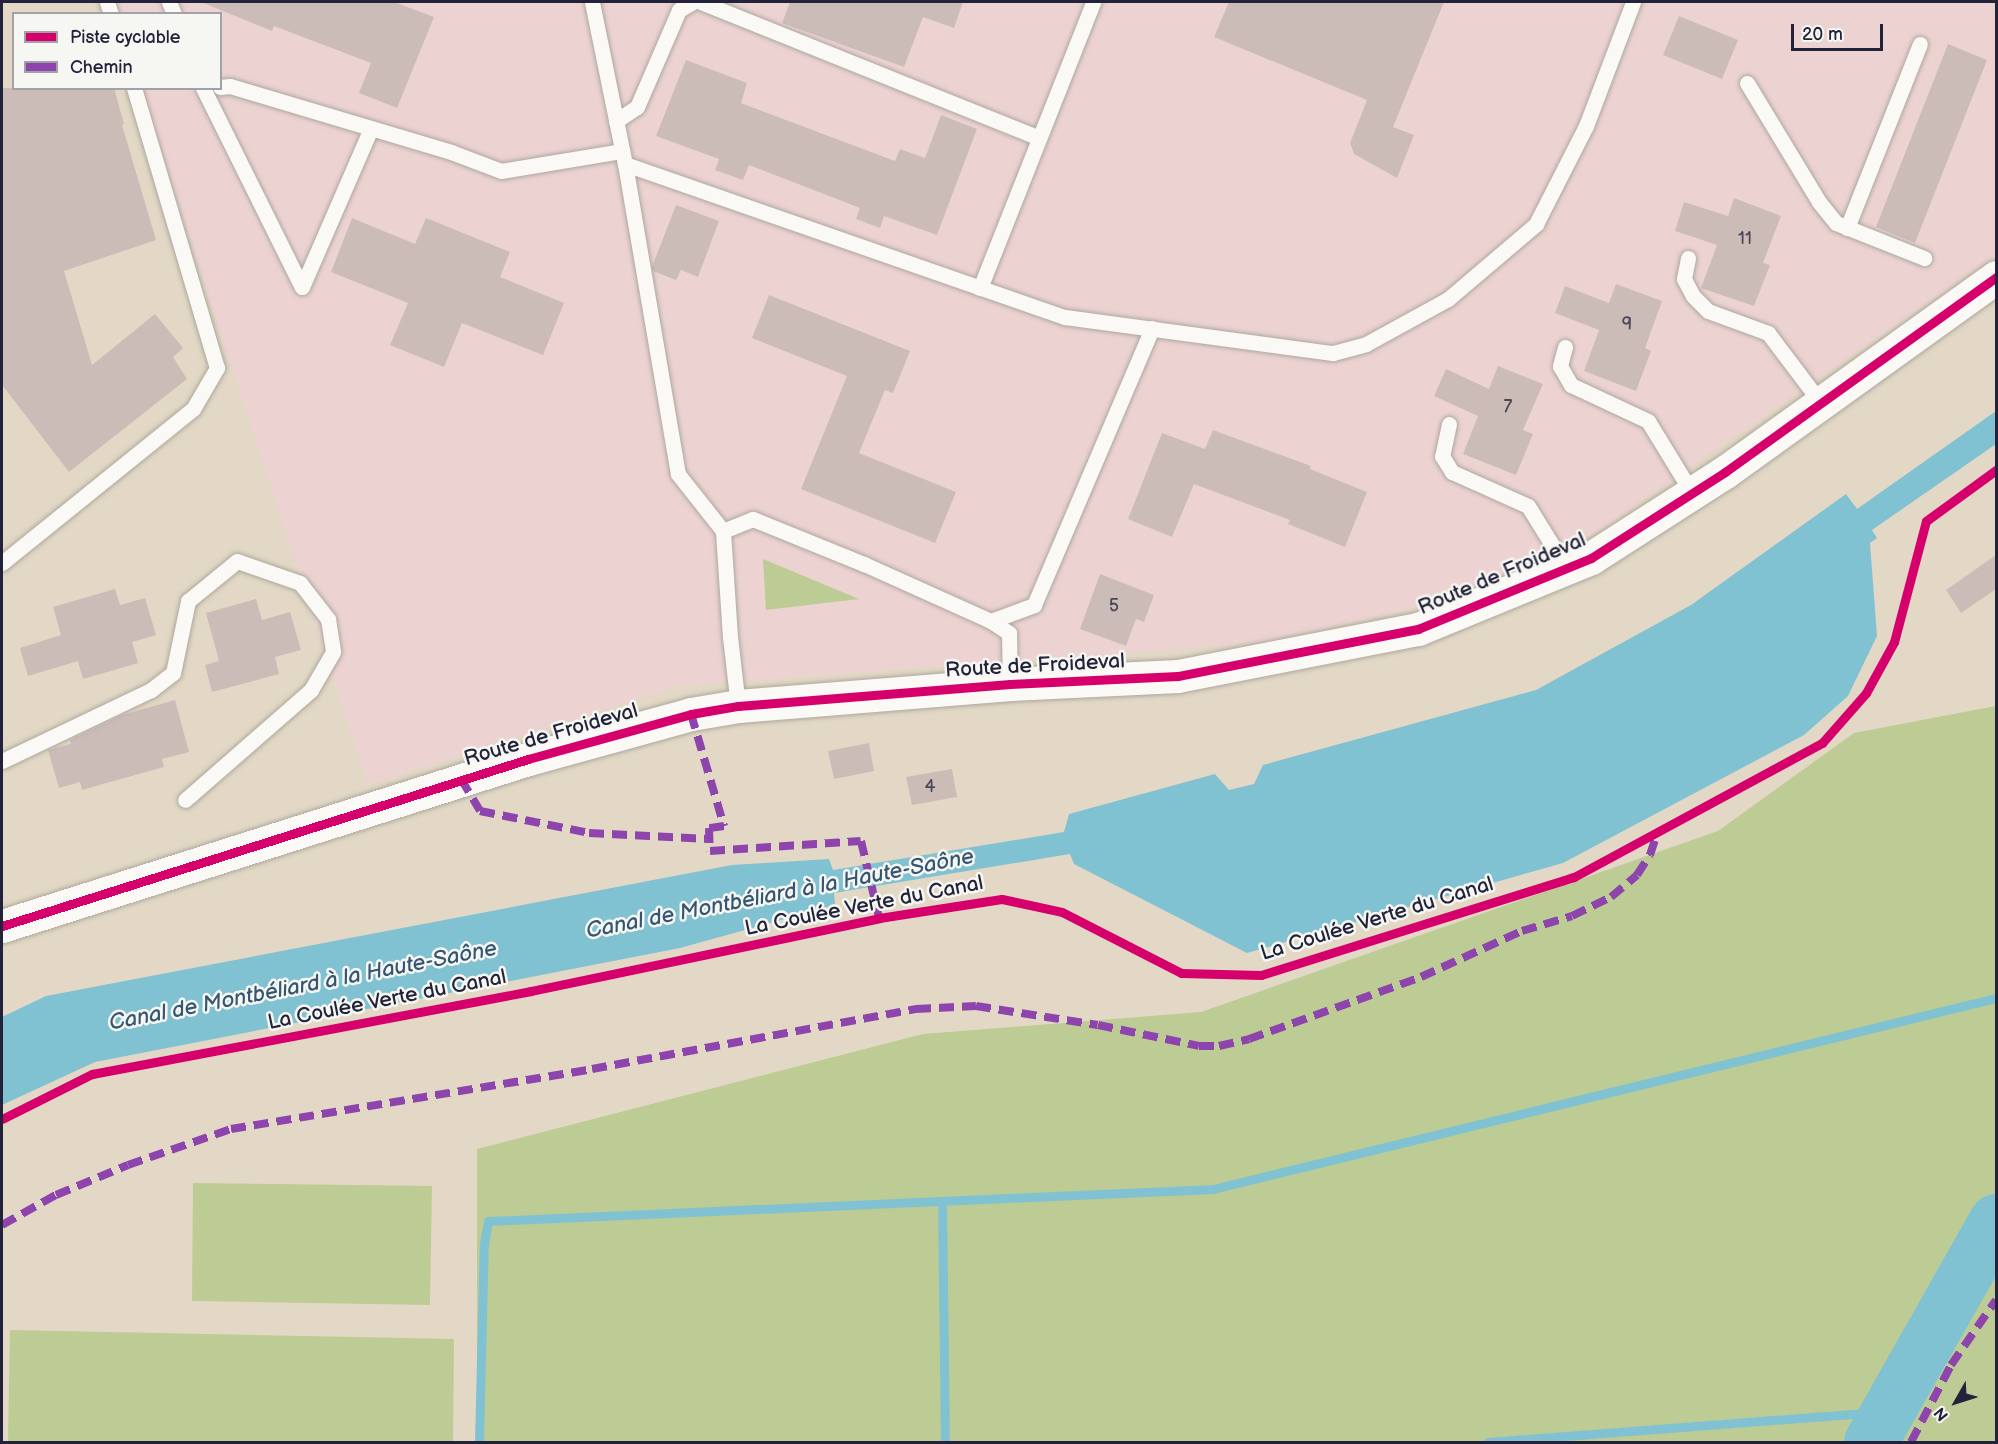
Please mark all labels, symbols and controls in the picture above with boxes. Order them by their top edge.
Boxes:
legend [12,12,222,90]
scale bar [1794,12,1886,50]
text: 20 m [1802,24,1843,45]
text: Piste cyclable [70,27,180,48]
text: Chemin [70,57,133,78]
house number: 11 [1738,228,1752,250]
house number: 9 [1622,314,1632,336]
house number: 7 [1504,396,1512,418]
street label: Route de Froideval [1414,527,1590,621]
house number: 5 [1109,595,1119,617]
street label: Route de Froideval [945,649,1125,683]
street label: Route de Froideval [461,698,641,772]
house number: 4 [925,776,935,798]
water label: Canal de Montbéliard à la Haute-Saône [584,843,976,945]
street label: La Coulée Verte du Canal [742,870,986,942]
street label: La Coulée Verte du Canal [1257,871,1497,967]
water label: Canal de Montbéliard à la Haute-Saône [107,935,499,1037]
street label: La Coulée Verte du Canal [265,964,509,1036]
north arrow [1926,1372,1986,1432]
text: N [1930,1403,1953,1424]

